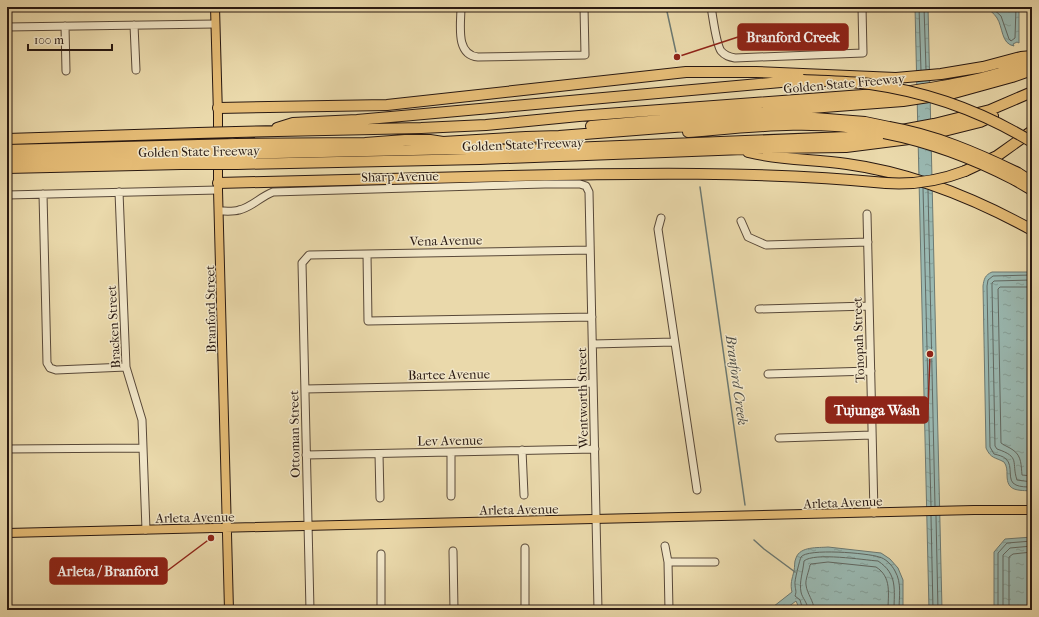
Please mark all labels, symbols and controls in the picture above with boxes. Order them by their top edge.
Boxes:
callout: Branford Creek [738,24,848,50]
scale bar [28,26,112,52]
text: Branford Creek [746,29,841,46]
text: 100 m [34,33,64,47]
street label: Golden State Freeway [783,71,906,96]
street label: Golden State Freeway [462,135,585,154]
street label: Golden State Freeway [138,143,261,160]
street label: Sharp Avenue [361,168,440,185]
street label: Vena Avenue [409,232,483,249]
street label: Branford Street [202,265,219,353]
street label: Bracken Street [104,285,123,369]
street label: Tonopah Street [849,297,867,383]
water label: Branford Creek [722,333,751,426]
street label: Wentworth Street [574,347,591,450]
street label: Bartee Avenue [408,366,491,383]
street label: Ottoman Street [286,390,303,478]
callout: Tujunga Wash [826,397,928,423]
text: Tujunga Wash [833,402,921,419]
street label: Lev Avenue [417,432,483,449]
street label: Arleta Avenue [802,494,883,511]
street label: Arleta Avenue [478,501,559,518]
street label: Arleta Avenue [154,509,235,526]
callout: Arleta / Branford [50,558,167,584]
text: Arleta / Branford [57,563,160,580]

